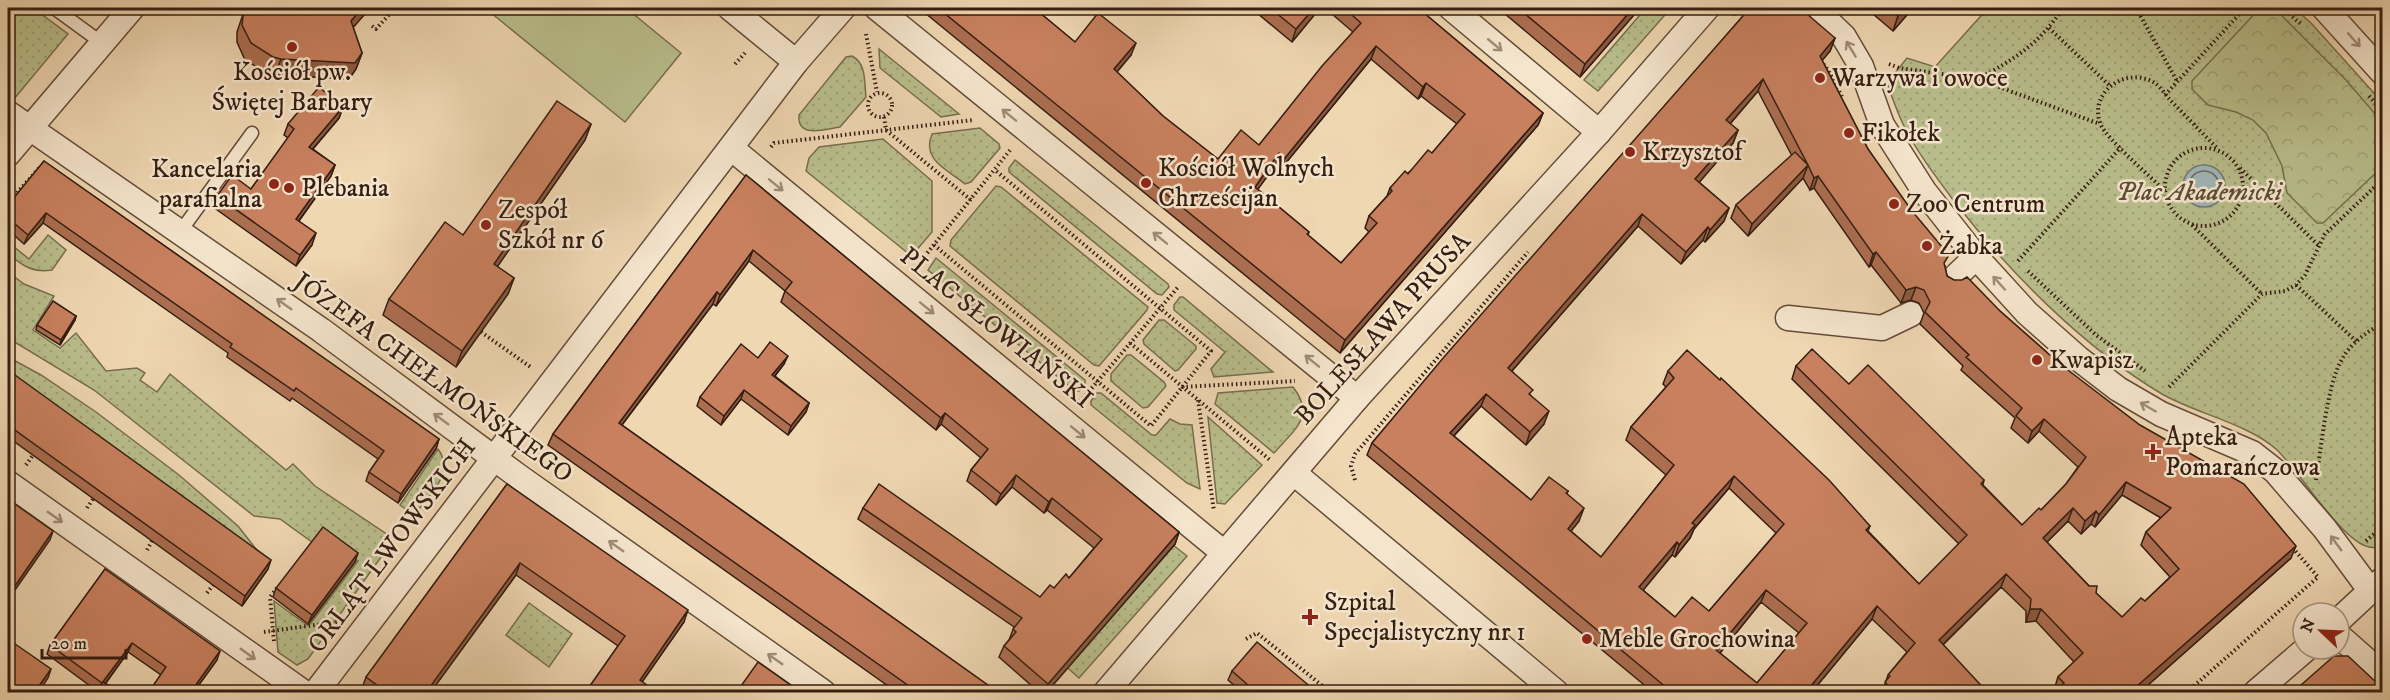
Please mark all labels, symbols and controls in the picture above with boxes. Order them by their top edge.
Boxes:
one-way arrow [2346,32,2361,47]
one-way arrow [1487,38,1502,52]
marker: Kościół pw. Świętej Barbary [285,40,299,54]
one-way arrow [1844,41,1856,58]
place label: Kościół pw. Świętej Barbary [212,56,373,119]
place label: Warzywa i owoce [1831,62,2008,95]
marker: Warzywa i owoce [1813,71,1827,85]
one-way arrow [1001,108,1017,121]
place label: Fikołek [1861,117,1940,150]
marker: Fikołek [1842,126,1856,140]
place label: Krzysztof [1642,136,1746,169]
marker: Krzysztof [1623,145,1637,159]
place label: Kościół Wolnych Chrześcijan [1158,152,1335,215]
place label: Kancelaria parafialna [151,153,262,216]
place label: Plebania [301,172,389,205]
marker: Kościół Wolnych Chrześcijan [1139,176,1153,190]
park label: Plac Akademicki [2116,176,2284,209]
marker: Kancelaria parafialna [267,177,281,191]
one-way arrow [768,178,784,191]
marker: Plebania [282,181,296,195]
place label: Zoo Centrum [1906,188,2045,221]
place label: Zespół Szkół nr 6 [498,194,605,257]
marker: Zoo Centrum [1887,197,1901,211]
marker: Zespół Szkół nr 6 [479,218,493,232]
street label: BOLESŁAWA PRUSA [1288,226,1478,432]
place label: Żabka [1939,230,2003,263]
one-way arrow [1153,231,1169,244]
street label: PLAC SŁOWIAŃSKI [893,239,1100,416]
marker: Żabka [1920,239,1934,253]
street label: JÓZEFA CHEŁMOŃSKIEGO [285,263,580,491]
one-way arrow [1992,275,2006,290]
one-way arrow [276,298,292,310]
one-way arrow [919,301,934,315]
place label: Kwapisz [2049,344,2134,377]
marker: Kwapisz [2030,353,2044,367]
one-way arrow [1304,354,1320,367]
one-way arrow [2140,400,2157,412]
one-way arrow [434,413,450,425]
place label: Apteka Pomarańczowa [2165,421,2320,484]
one-way arrow [1069,425,1085,438]
street label: ORLĄT LWOWSKICH [301,432,483,660]
marker: Apteka Pomarańczowa [2146,445,2160,459]
one-way arrow [47,511,63,523]
one-way arrow [2329,536,2342,552]
one-way arrow [609,540,625,552]
place label: Szpital Specjalistyczny nr 1 [1324,586,1526,649]
north arrow [2291,601,2351,661]
marker: Szpital Specjalistyczny nr 1 [1301,608,1319,626]
text: N [2296,616,2320,635]
scale bar [42,622,126,660]
place label: Meble Grochowina [1599,623,1795,656]
marker: Meble Grochowina [1580,632,1594,646]
text: 20 m [51,633,87,655]
one-way arrow [240,648,256,660]
one-way arrow [768,653,784,665]

